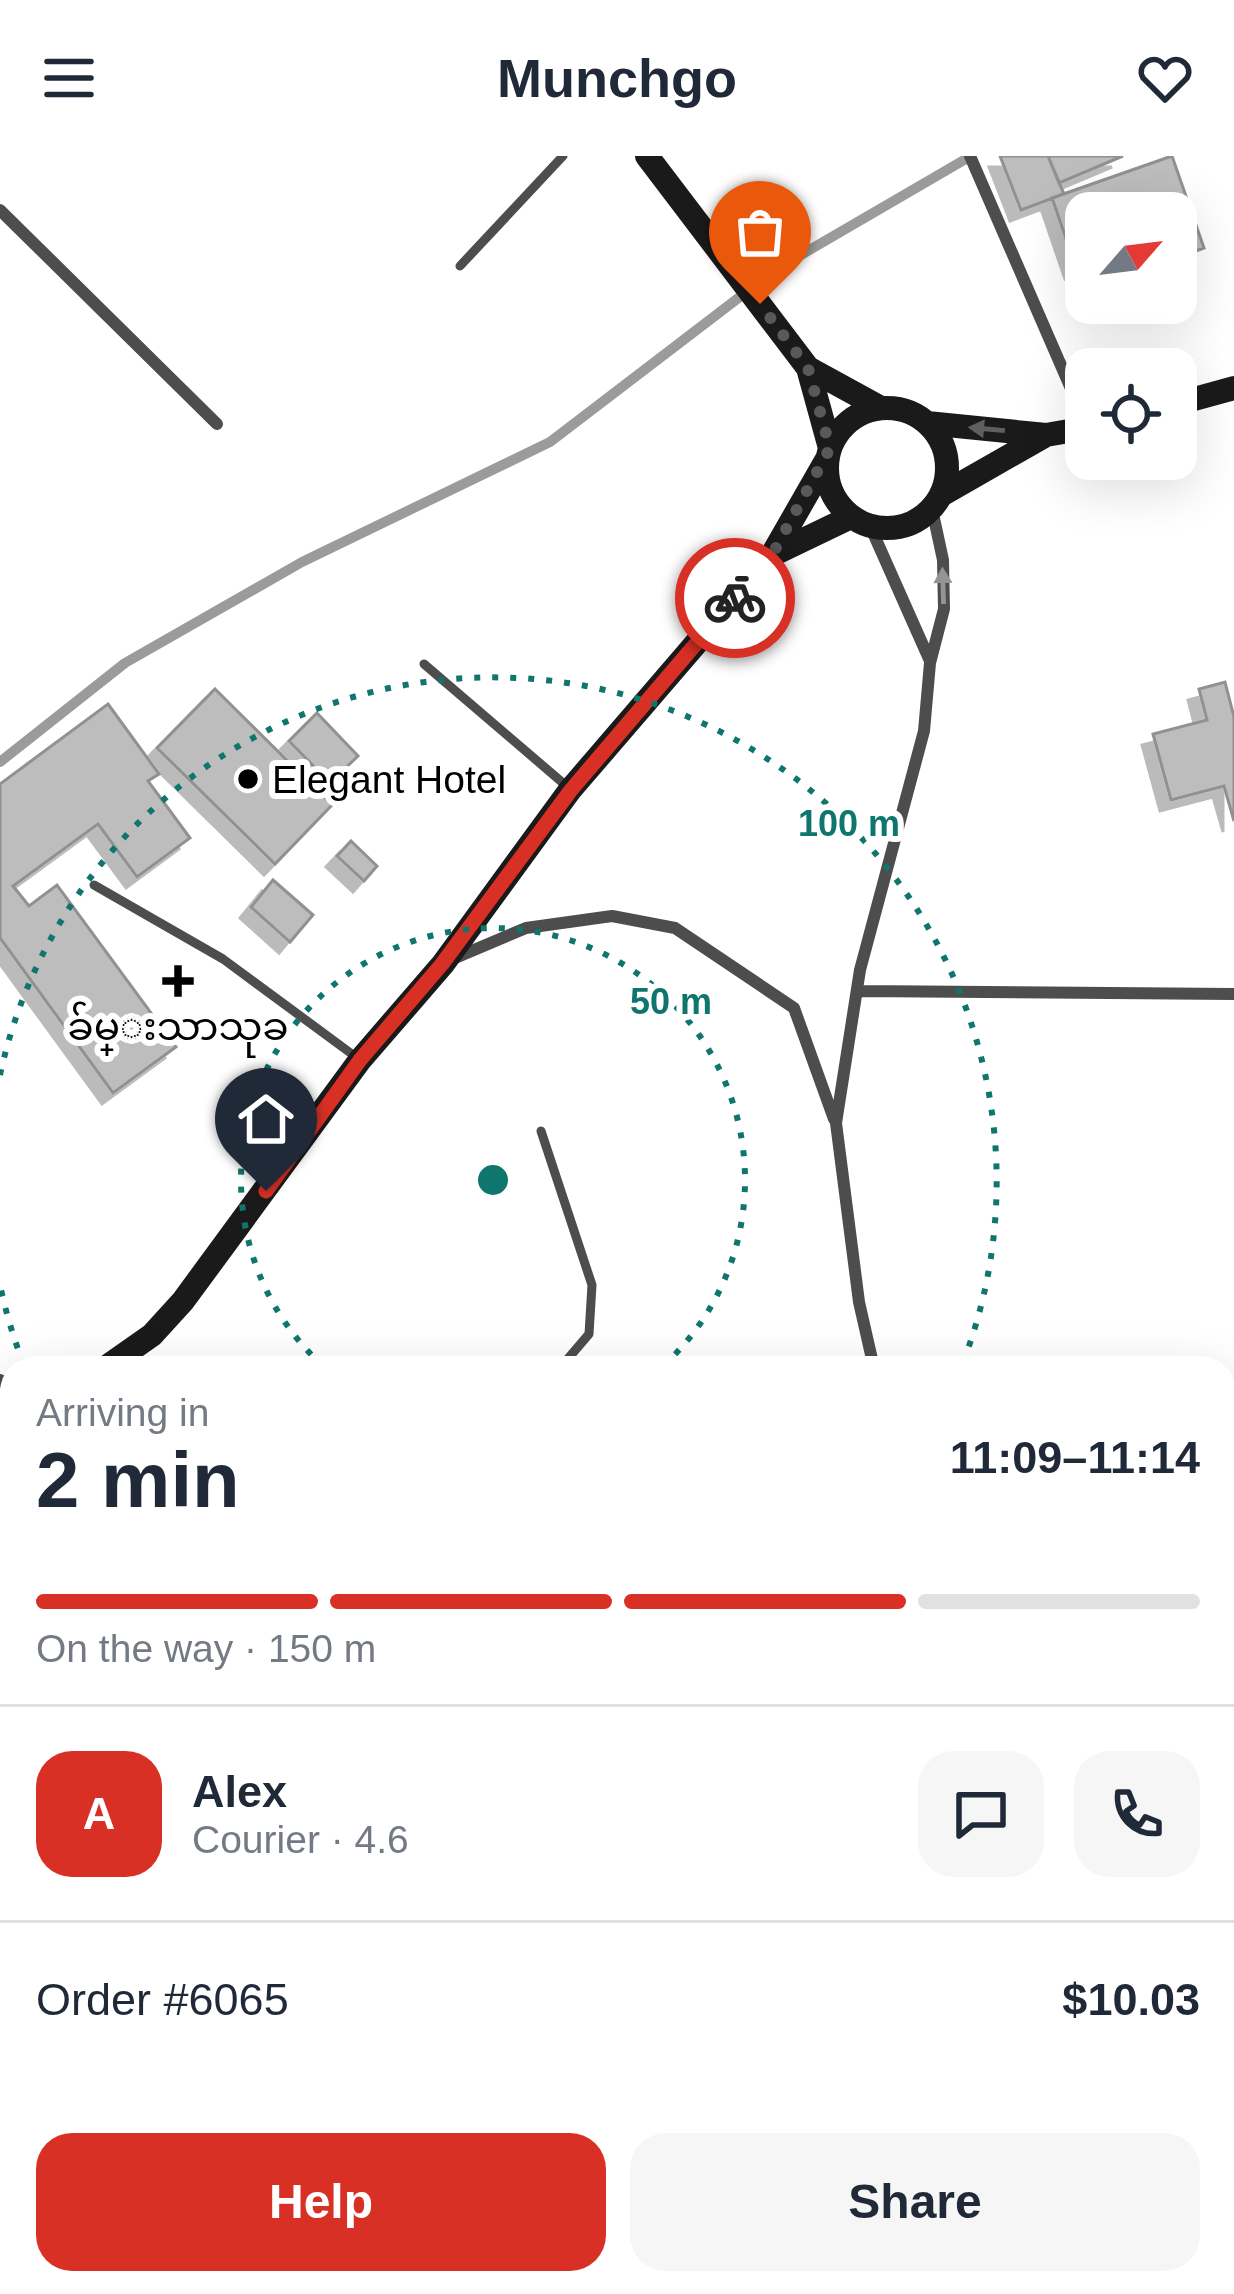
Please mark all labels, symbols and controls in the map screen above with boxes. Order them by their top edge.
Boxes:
icon: menu [36,45,102,111]
icon: heart [1132,45,1198,111]
text: Munchgo [497,48,737,108]
pin [709,181,811,304]
north arrow [1065,192,1197,324]
map controls [1065,192,1197,480]
icon: bag [727,199,793,265]
button: locate [1065,348,1197,480]
one-way arrow [968,419,1005,438]
courier [675,538,795,658]
icon: bike [702,565,768,631]
one-way arrow [934,566,953,604]
place label: Elegant Hotel [272,758,506,801]
marker: Elegant Hotel [235,766,261,792]
text: 100 m [798,803,900,844]
marker: ခ်မ္းသာသုခ [162,965,194,997]
text: 50 m [630,981,712,1022]
place label: ခ်မ္းသာသုခ [67,1001,289,1058]
pin [215,1068,317,1191]
icon: home [233,1086,299,1152]
centre of rings [472,1159,514,1201]
text: Arriving in [36,1391,209,1434]
text: 11:09–11:14 [950,1432,1200,1483]
text: 2 min [36,1436,240,1524]
text: On the way · 150 m [36,1627,376,1670]
button: chat [918,1751,1044,1877]
button: phone [1074,1751,1200,1877]
text: Alex [192,1766,287,1817]
text: A [83,1788,115,1839]
text: Courier · 4.6 [192,1818,409,1861]
text: Order #6065 [36,1974,289,2025]
text: $10.03 [1062,1974,1200,2025]
button: Help [36,2133,606,2271]
button: Share [630,2133,1200,2271]

